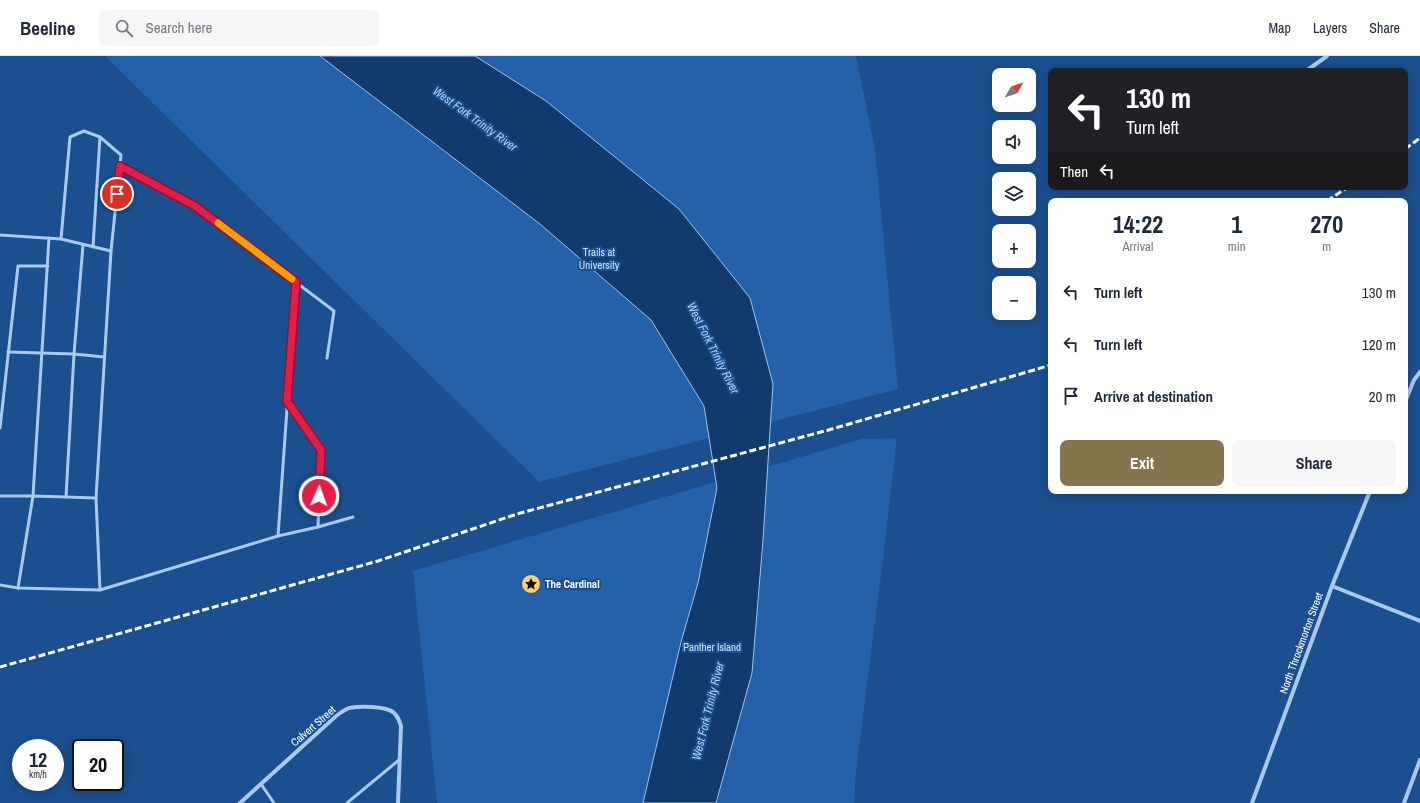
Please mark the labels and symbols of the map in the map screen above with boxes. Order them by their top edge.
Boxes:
north arrow [992,68,1036,112]
water label: West Fork Trinity River [430,83,521,155]
pin [100,177,134,211]
park label: Trails at University [579,245,620,272]
water label: West Fork Trinity River [683,300,743,397]
position arrow [298,475,340,517]
place icon: The Cardinal [520,573,542,595]
place label: The Cardinal [545,577,600,591]
street label: North Throckmorton Street [1276,590,1326,695]
park label: Panther Island [683,640,741,654]
water label: West Fork Trinity River [688,660,728,762]
street label: Calvert Street [288,702,339,749]
speed limit sign: 20 [72,739,124,791]

